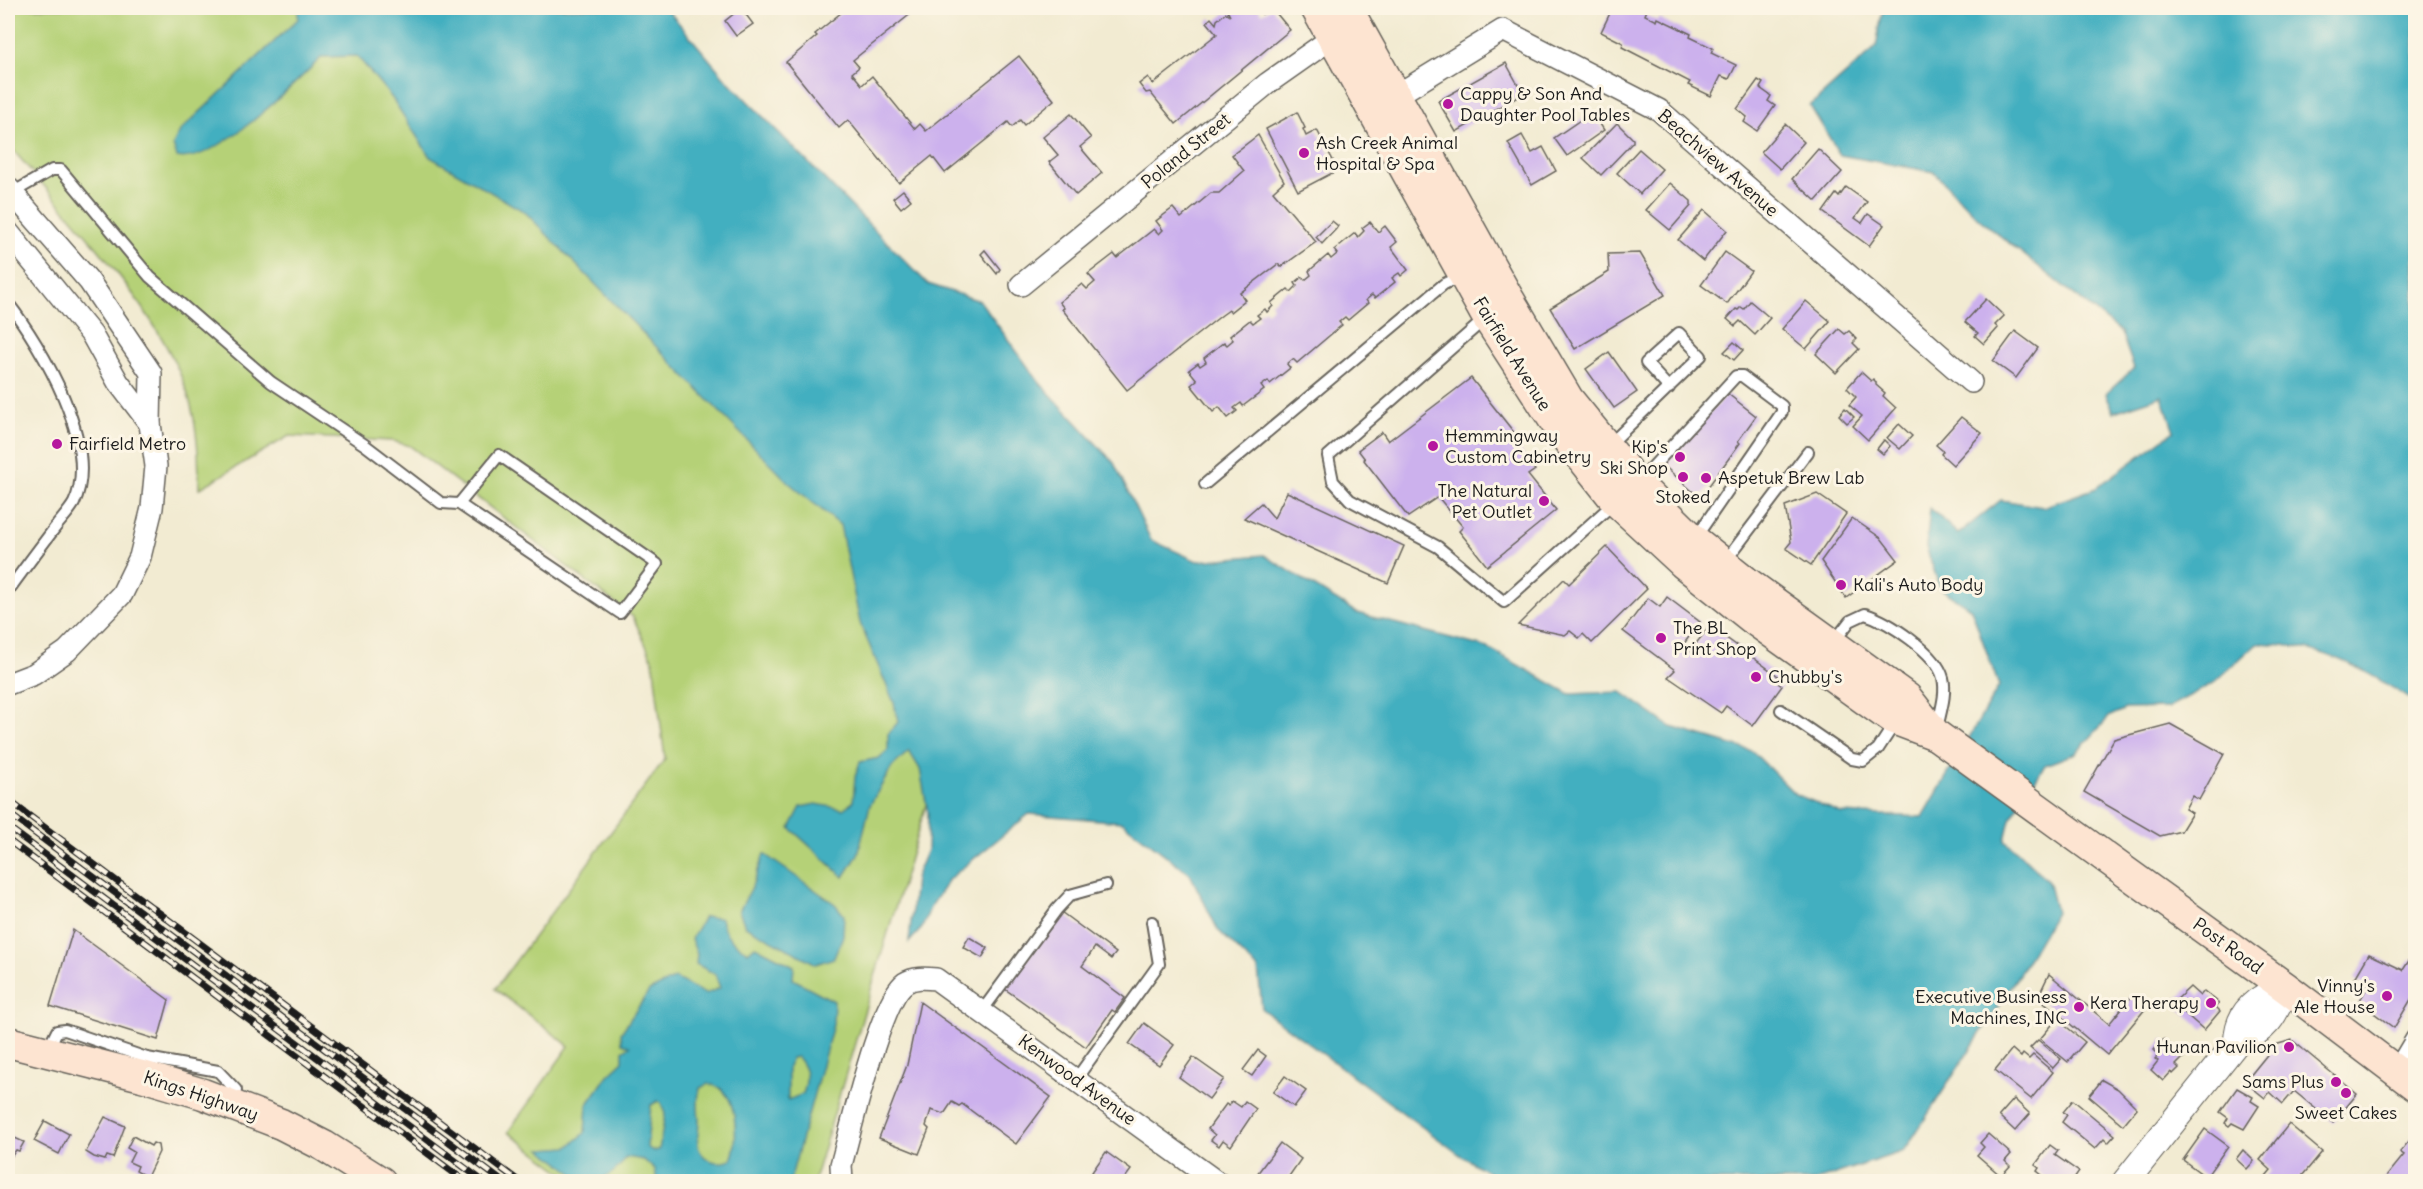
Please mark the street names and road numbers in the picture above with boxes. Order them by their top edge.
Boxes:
street label: Beachview Avenue [1653,104,1783,221]
street label: Poland Street [1136,108,1235,194]
street label: Fairfield Avenue [1468,293,1557,415]
street label: Post Road [2189,912,2268,979]
street label: Kenwood Avenue [1014,1029,1141,1130]
street label: Kings Highway [141,1065,262,1126]

